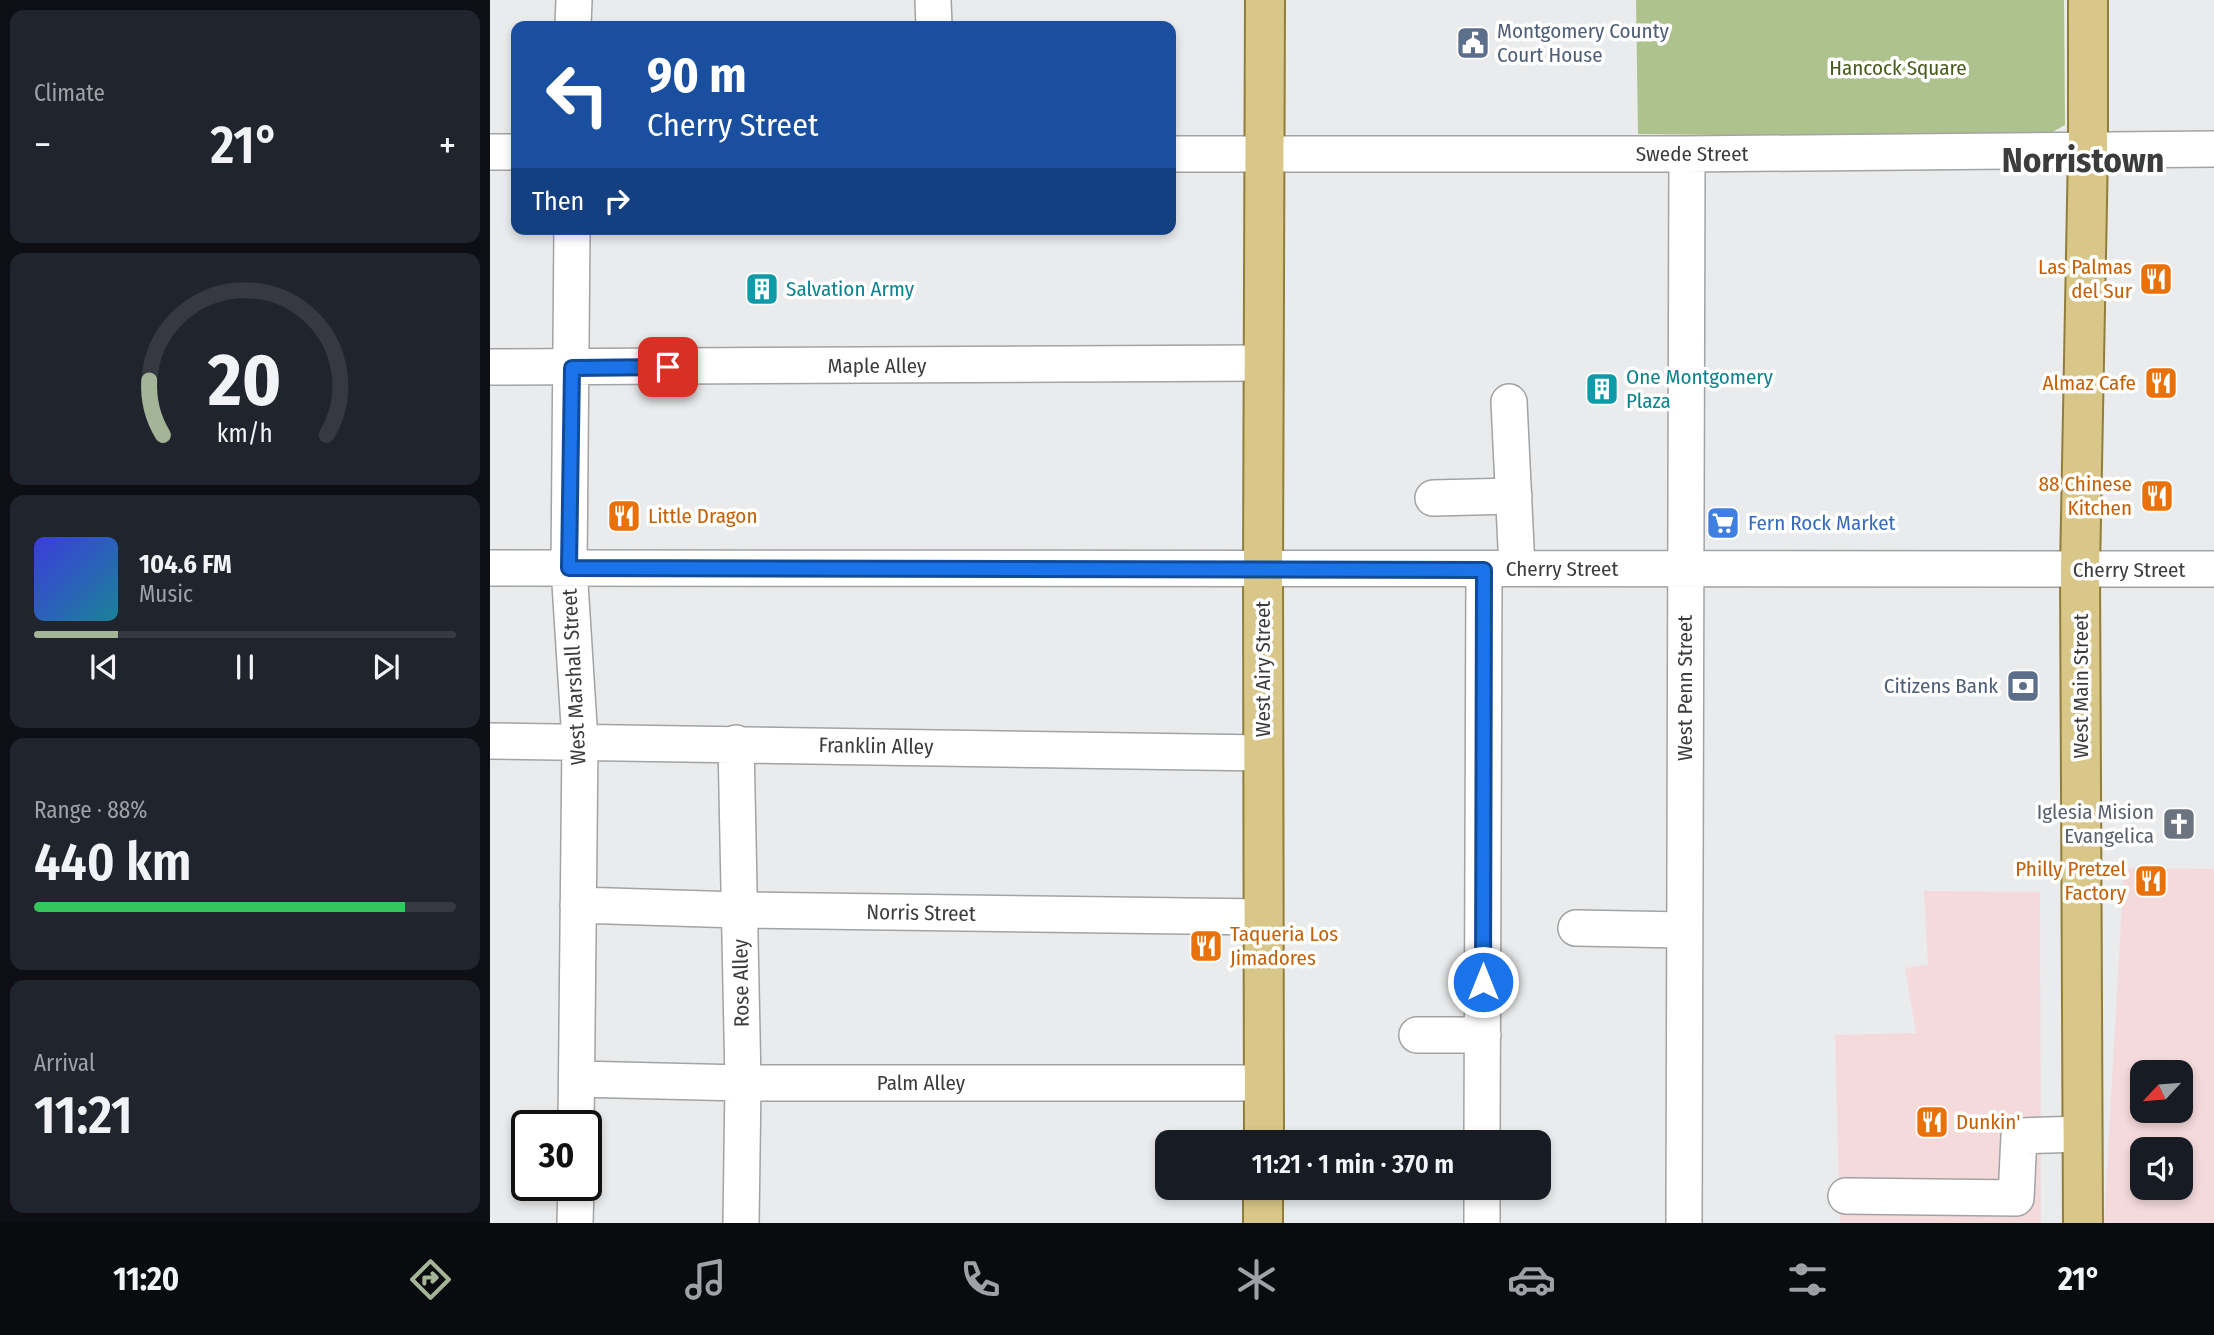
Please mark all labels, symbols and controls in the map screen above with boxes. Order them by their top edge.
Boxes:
place label: Montgomery County Court House [1497,18,1669,68]
public building icon: Montgomery County Court House [1454,24,1492,62]
text: 90 m [647,46,747,105]
icon: left [532,49,623,140]
park label: Hancock Square [1829,55,1967,81]
text: Climate [34,79,105,107]
text: Cherry Street [647,106,818,144]
text: 21° [210,114,279,177]
text: − [34,122,51,168]
text: + [439,122,456,168]
district label: Norristown [2002,139,2164,181]
street label: Swede Street [1636,141,1749,167]
icon: right [598,182,636,220]
text: Then [532,186,584,217]
place label: Las Palmas del Sur [2038,254,2133,304]
restaurant icon: Las Palmas del Sur [2137,260,2175,298]
building icon: Salvation Army [743,270,781,308]
place label: Salvation Army [786,276,915,302]
text: 20 [207,337,282,424]
pin [638,337,698,397]
icon: arrive [649,348,687,386]
street label: Maple Alley [828,353,927,379]
place label: One Montgomery Plaza [1626,364,1774,414]
restaurant icon: Almaz Cafe [2142,364,2180,402]
building icon: One Montgomery Plaza [1583,370,1621,408]
place label: Almaz Cafe [2042,370,2136,396]
text: km/h [217,419,273,449]
place label: 88 Chinese Kitchen [2038,471,2132,521]
restaurant icon: 88 Chinese Kitchen [2138,477,2176,515]
restaurant icon: Little Dragon [605,497,643,535]
place label: Little Dragon [648,503,757,529]
supermarket icon: Fern Rock Market [1704,504,1742,542]
place label: Fern Rock Market [1748,510,1896,536]
text: 104.6 FM [139,549,232,580]
street label: Cherry Street [1506,556,1618,582]
street label: Cherry Street [2073,557,2185,583]
text: Music [139,580,193,608]
street label: West Marshall Street [556,588,592,766]
street label: West Airy Street [1250,601,1276,737]
street label: West Main Street [2068,613,2094,758]
street label: West Penn Street [1672,615,1698,761]
icon: previous [85,648,123,686]
icon: pause [226,648,264,686]
icon: next [367,648,405,686]
bank icon: Citizens Bank [2004,667,2042,705]
place label: Citizens Bank [1884,673,1998,699]
street label: Franklin Alley [818,732,934,760]
text: Range · 88% [34,796,147,824]
place label: Iglesia Mision Evangelica [2037,799,2154,849]
church icon: Iglesia Mision Evangelica [2160,805,2198,843]
text: 440 km [34,831,192,894]
place label: Philly Pretzel Factory [2015,856,2127,906]
restaurant icon: Philly Pretzel Factory [2132,862,2170,900]
street label: Norris Street [866,899,976,927]
place label: Taqueria Los Jimadores [1230,921,1338,971]
restaurant icon: Taqueria Los Jimadores [1187,927,1225,965]
street label: Rose Alley [727,938,755,1027]
position arrow [1446,945,1520,1019]
text: Arrival [34,1049,95,1077]
north arrow [2130,1060,2193,1124]
map controls [2130,1060,2193,1200]
street label: Palm Alley [877,1070,966,1096]
text: 11:21 [34,1084,133,1147]
restaurant icon: Dunkin' [1913,1103,1951,1141]
place label: Dunkin' [1956,1109,2020,1135]
speed limit sign: 30 [511,1110,602,1201]
button: sound [2130,1137,2193,1200]
text: 11:21 · 1 min · 370 m [1252,1149,1454,1180]
icon: directions [406,1255,455,1304]
icon: music [681,1255,730,1304]
icon: phone [956,1255,1005,1304]
icon: climate [1232,1255,1281,1304]
icon: car [1507,1255,1556,1304]
icon: filters [1783,1255,1832,1304]
text: 11:20 [113,1260,179,1298]
text: 21° [2058,1260,2101,1298]

